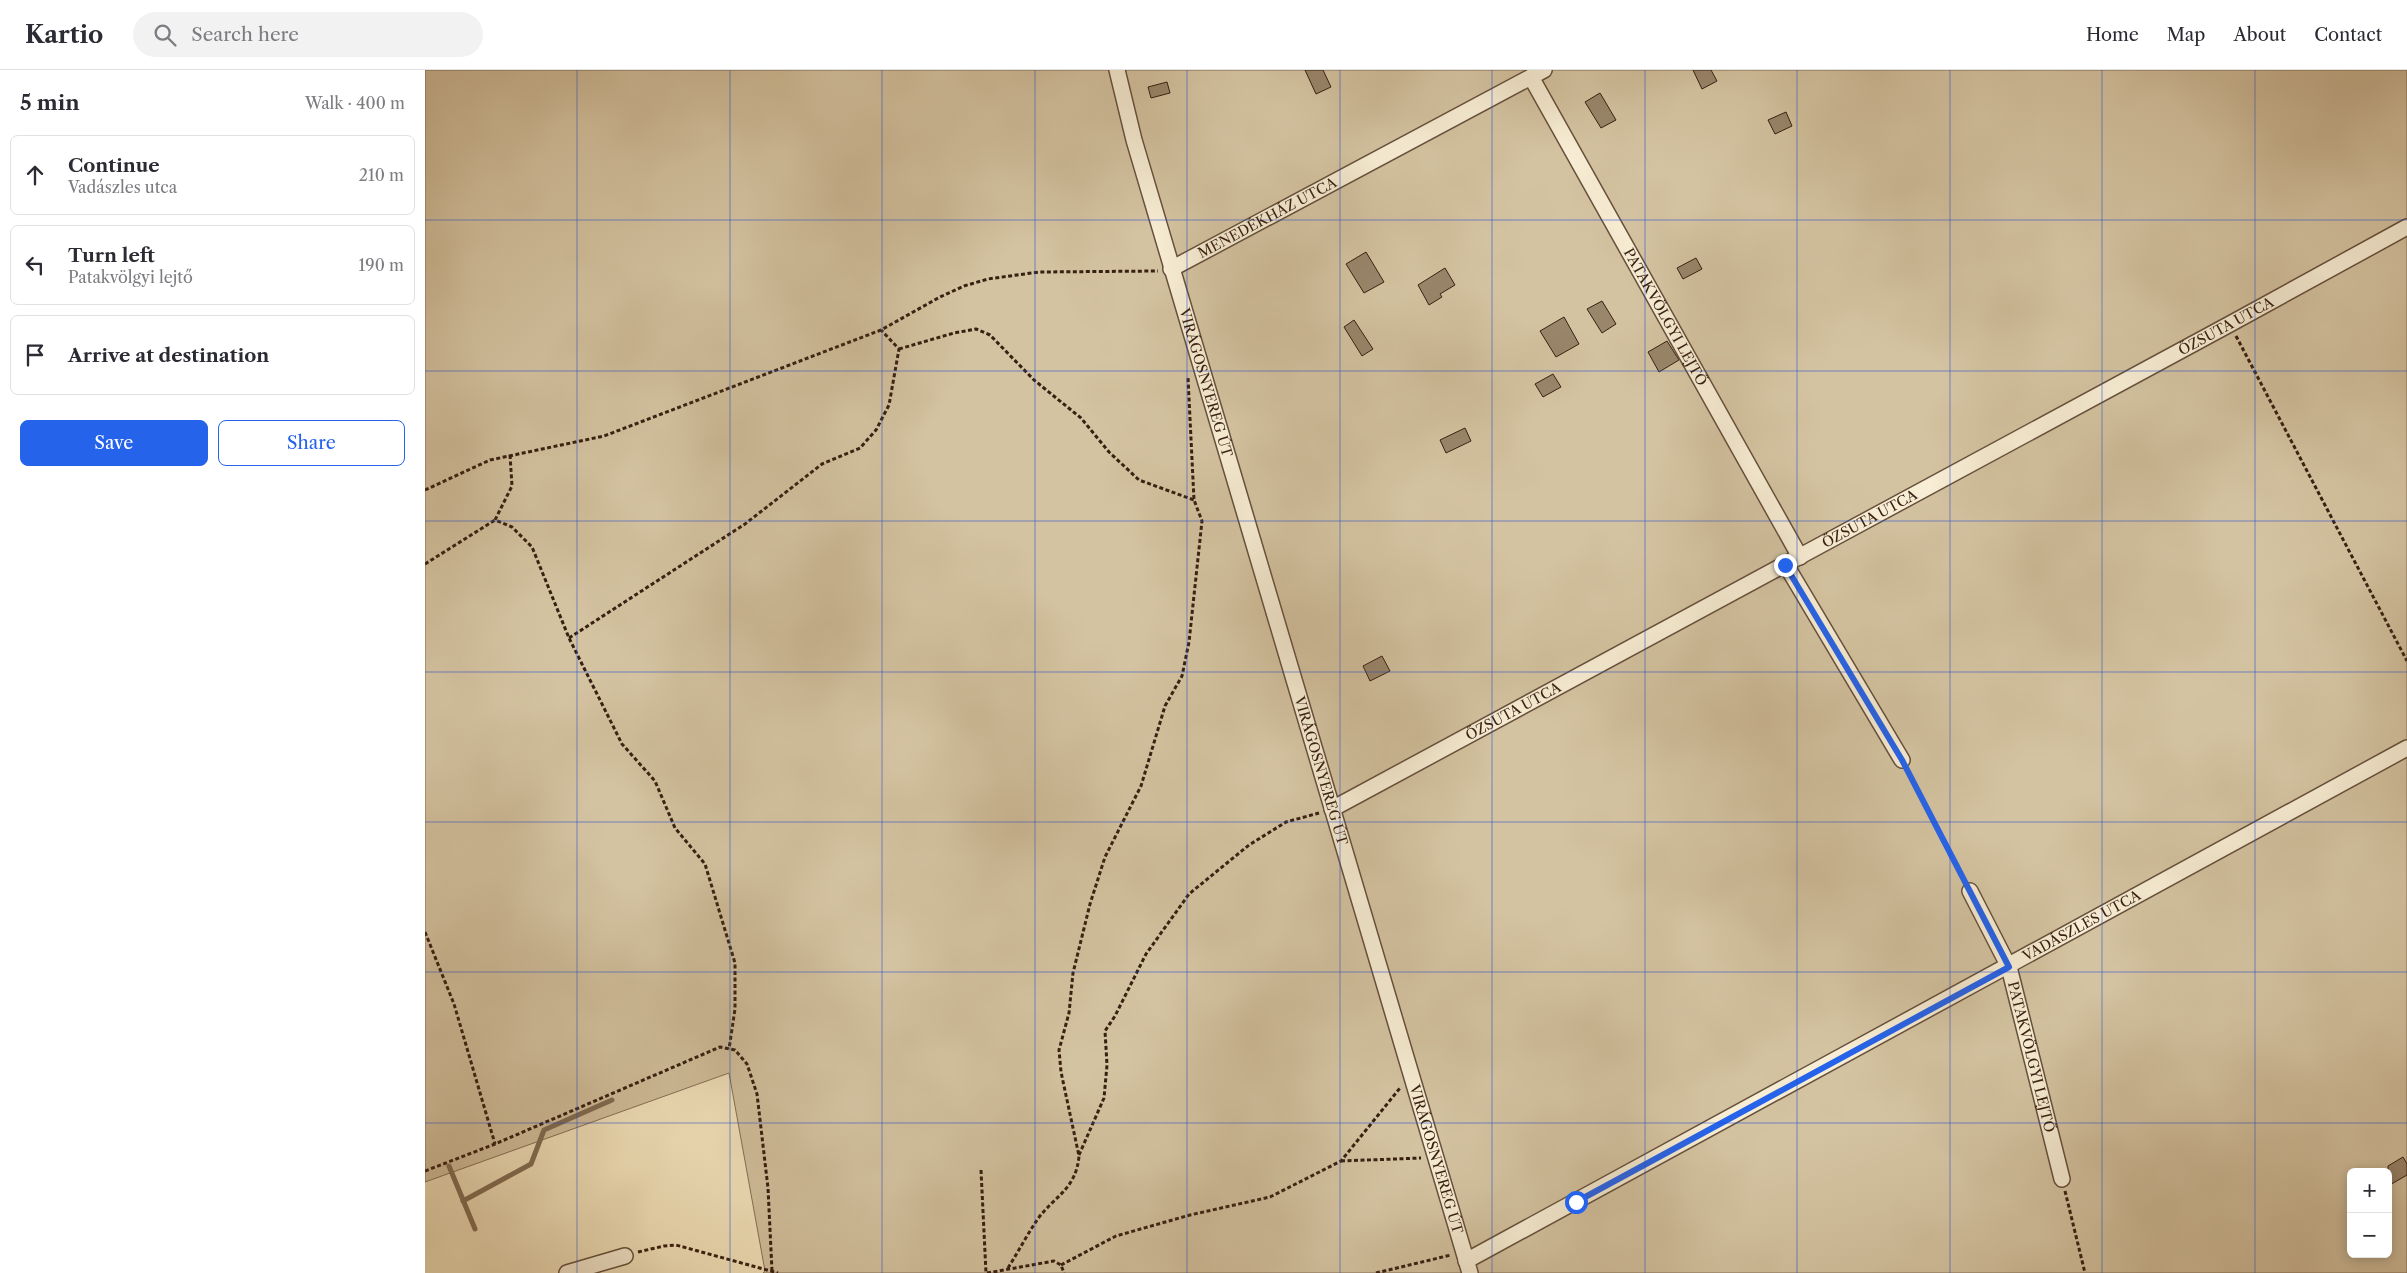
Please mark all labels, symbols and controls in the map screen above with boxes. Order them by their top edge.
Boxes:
search box [133,12,483,57]
text: Kartio [25,20,103,49]
icon: search [151,21,179,49]
text: Search here [191,23,299,46]
text: Home [2086,24,2139,46]
text: Map [2167,24,2205,46]
text: About [2233,24,2286,46]
text: Contact [2314,24,2382,46]
text: 5 min [20,90,80,115]
text: Walk · 400 m [305,93,405,113]
text: Continue [68,154,160,177]
icon: ahead [21,161,49,189]
text: 210 m [359,165,404,185]
street label: MENEDÉKHÁZ UTCA [1195,173,1340,262]
text: Vadászles utca [68,177,177,197]
text: Turn left [68,244,155,267]
street label: PATAKVÖLGYI LEJTŐ [1620,245,1712,389]
icon: left [21,251,49,279]
text: 190 m [359,255,404,275]
text: Patakvölgyi lejtő [68,267,193,287]
street label: ŐZSUTA UTCA [2175,293,2277,359]
street label: VIRÁGOSNYEREG ÚT [1175,305,1237,460]
icon: arrive [21,341,49,369]
text: Arrive at destination [68,344,269,367]
button: Save [20,420,208,466]
button: Share [218,420,405,466]
street label: ŐZSUTA UTCA [1818,485,1921,552]
route end [1774,554,1797,577]
street label: ŐZSUTA UTCA [1462,678,1565,744]
street label: VIRÁGOSNYEREG ÚT [1290,693,1352,848]
street label: VADÁSZLES UTCA [2018,886,2144,965]
street label: PATAKVÖLGYI LEJTŐ [2004,979,2060,1134]
street label: VIRÁGOSNYEREG ÚT [1405,1082,1467,1236]
map controls [2347,1168,2392,1258]
button: + [2347,1168,2392,1213]
route start [1565,1191,1588,1214]
button: − [2347,1213,2392,1258]

